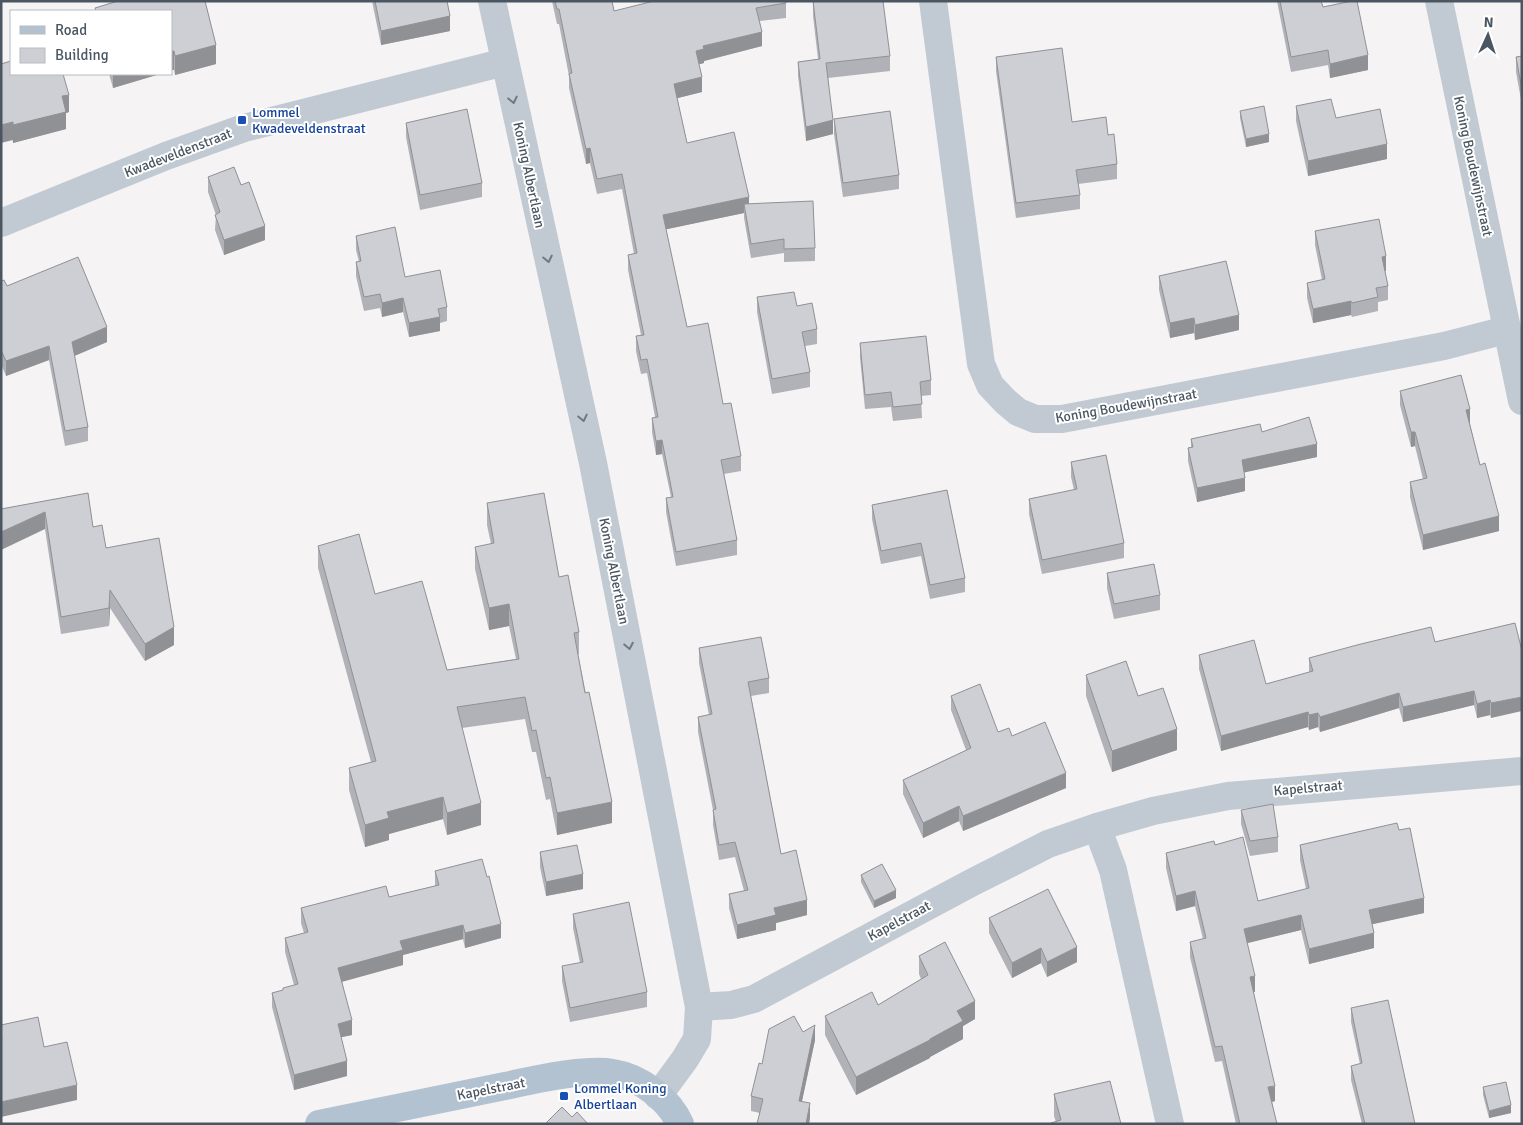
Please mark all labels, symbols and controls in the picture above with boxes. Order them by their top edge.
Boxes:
legend [10,10,172,75]
north arrow [1463,10,1513,60]
text: N [1483,14,1494,31]
text: Road [55,21,87,39]
text: Building [55,46,109,64]
street label: Koning Boudewijnstraat [1450,94,1496,238]
one-way arrow [507,96,518,105]
place label: Lommel Kwadeveldenstraat [252,104,366,137]
marker: Lommel Kwadeveldenstraat [236,114,248,126]
street label: Koning Albertlaan [509,120,549,230]
street label: Kwadeveldenstraat [122,125,234,181]
one-way arrow [542,255,553,263]
street label: Koning Boudewijnstraat [1054,385,1198,427]
one-way arrow [577,413,588,422]
street label: Koning Albertlaan [595,516,633,626]
one-way arrow [623,641,633,650]
street label: Kapelstraat [1273,777,1343,799]
street label: Kapelstraat [865,897,934,945]
street label: Kapelstraat [456,1074,527,1104]
place label: Lommel Koning Albertlaan [574,1080,667,1113]
marker: Lommel Koning Albertlaan [558,1090,570,1102]

